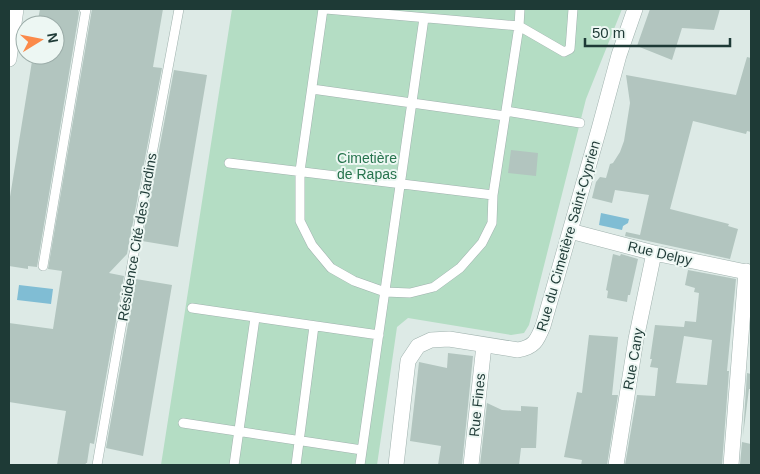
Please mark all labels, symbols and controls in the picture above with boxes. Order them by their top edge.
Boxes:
north arrow [15,15,65,65]
scale bar [585,15,730,47]
text: 50 m [592,24,625,41]
text: N [44,31,62,44]
street label: Rue du Cimetière Saint-Cyprien [533,139,603,333]
park label: Cimetière de Rapas [337,150,397,182]
street label: Résidence Cité des Jardins [114,152,160,322]
street label: Rue Delpy [626,238,694,268]
street label: Rue Cany [620,327,646,391]
street label: Rue Fines [466,372,488,438]

